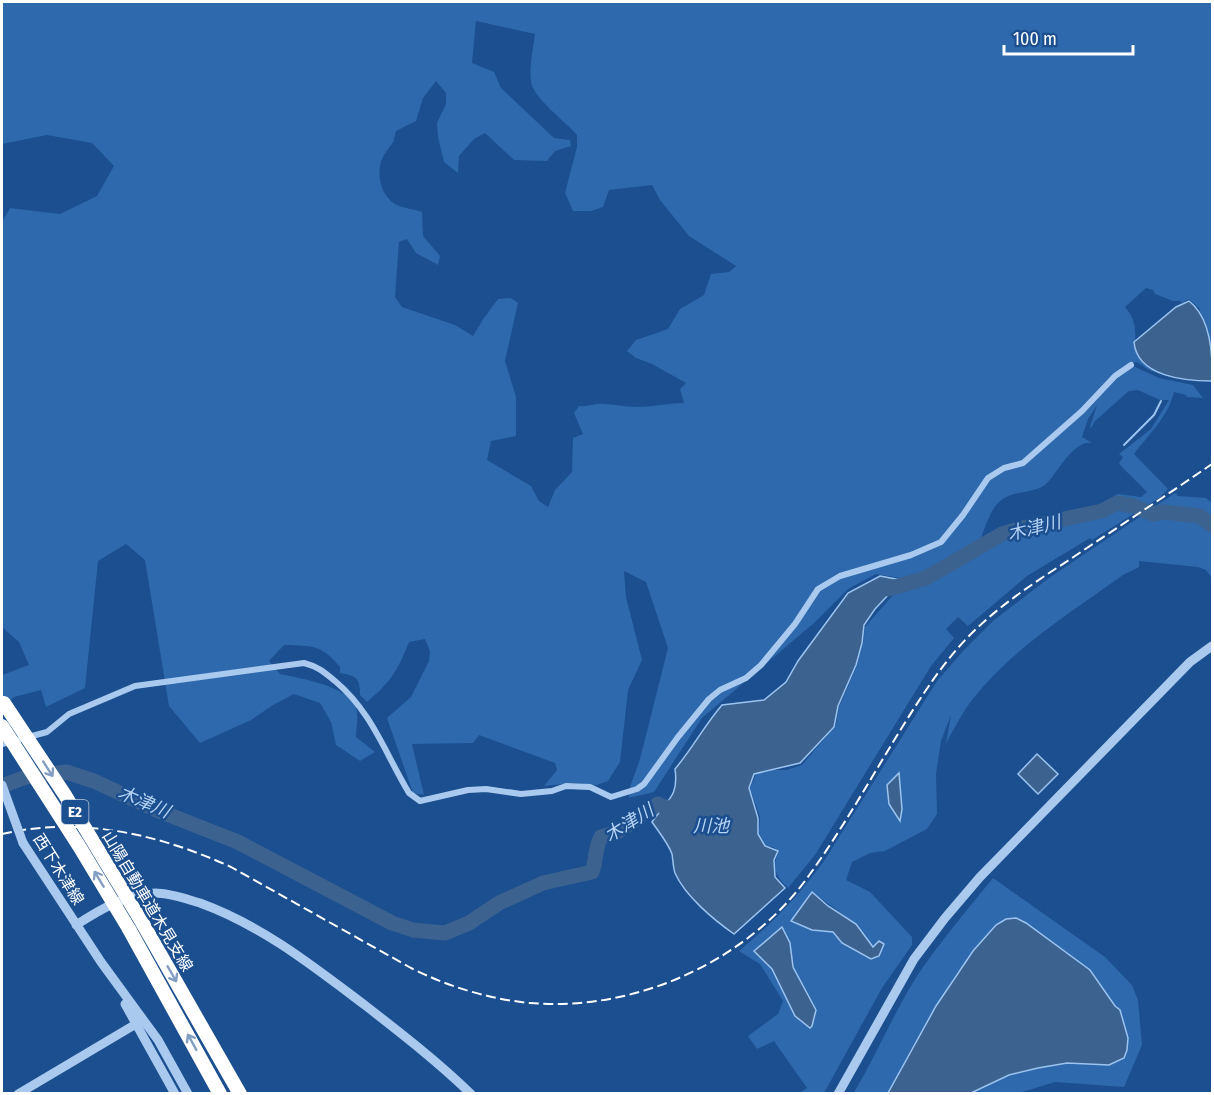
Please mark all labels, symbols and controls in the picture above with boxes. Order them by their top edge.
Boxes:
scale bar [1004,18,1133,56]
text: 100 m [1013,28,1057,50]
water label: 木津川 [1005,510,1065,545]
one-way arrow [42,760,54,777]
water label: 木津川 [115,781,175,823]
water label: 木津川 [600,798,659,847]
road number: E2 [62,800,88,824]
water label: 川池 [693,815,731,837]
street label: 山陽自動車道木見支線 [98,828,197,975]
street label: 西下木津線 [29,830,88,908]
one-way arrow [92,871,104,888]
one-way arrow [167,966,179,983]
one-way arrow [186,1034,197,1052]

